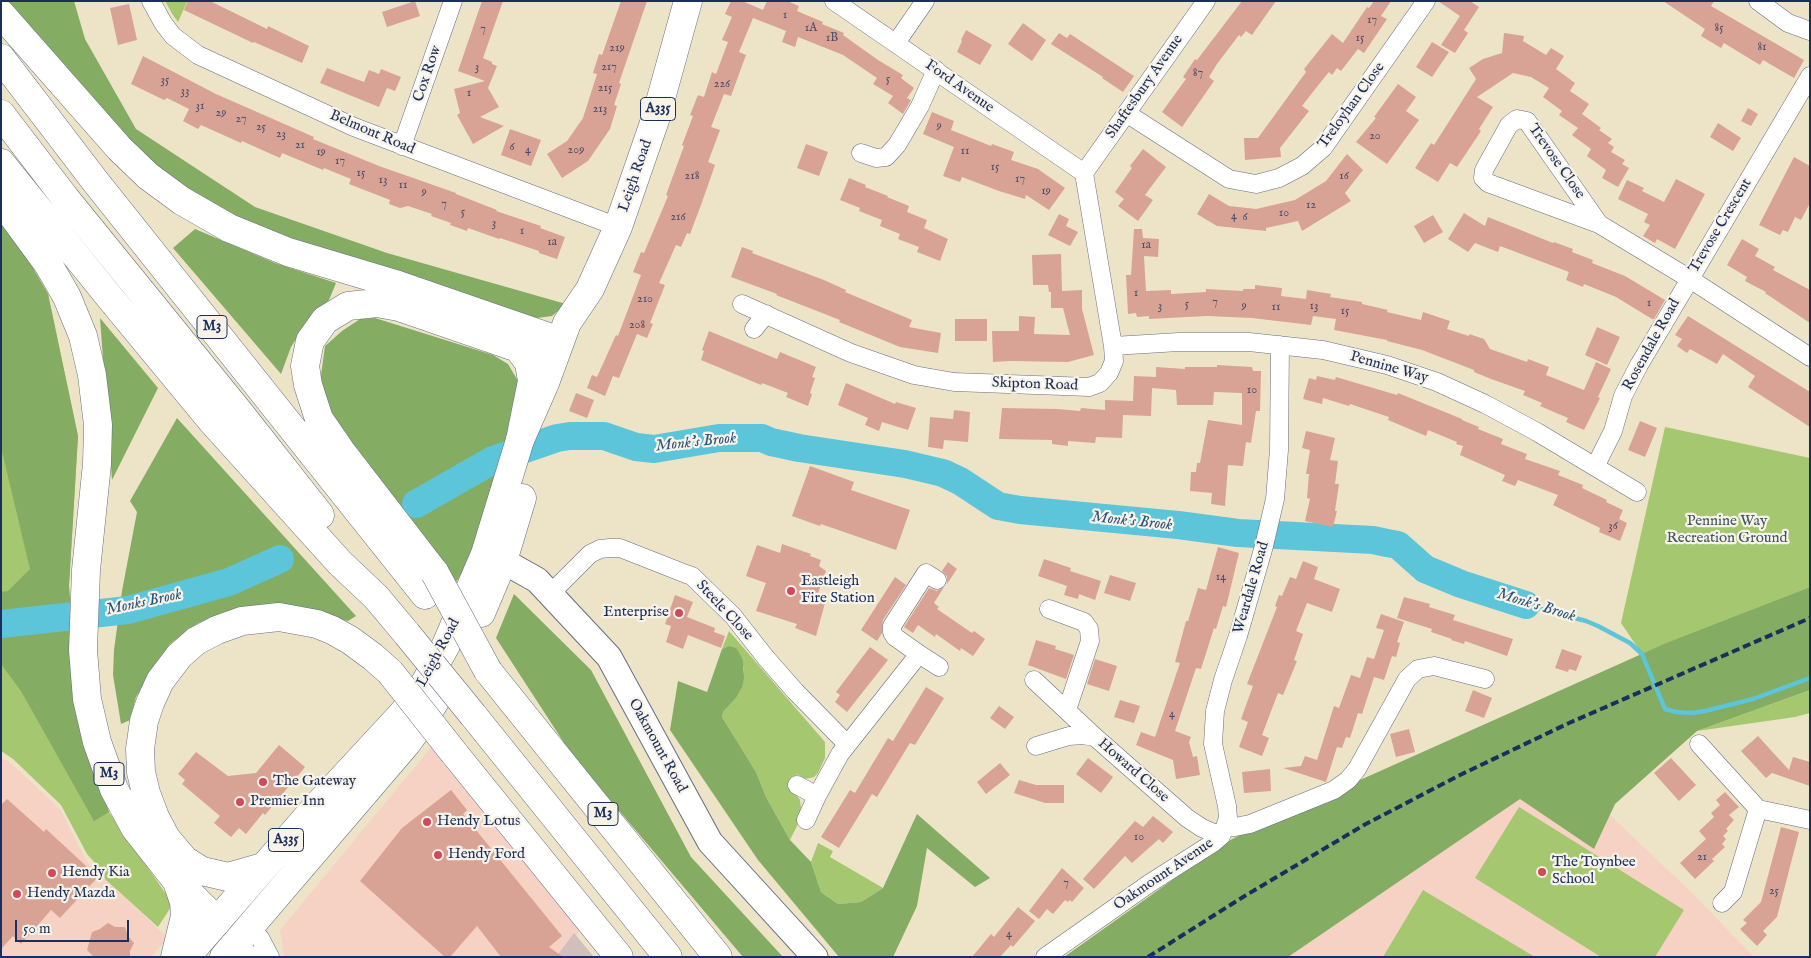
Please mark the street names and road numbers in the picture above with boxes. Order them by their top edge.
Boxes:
street label: Shaftesbury Avenue [1102,32,1188,142]
street label: Cox Row [410,43,446,105]
street label: Ford Avenue [921,57,997,117]
street label: Treloyhan Close [1315,59,1389,153]
road number: A335 [640,98,676,120]
street label: Belmont Road [327,107,417,159]
street label: Trevose Close [1524,121,1588,203]
street label: Leigh Road [615,138,657,214]
street label: Trevose Crescent [1686,176,1756,276]
street label: Rosendale Road [1619,296,1685,394]
road number: M3 [197,316,227,338]
street label: Pennine Way [1348,348,1430,388]
street label: Skipton Road [992,375,1078,395]
street label: Weardale Road [1230,540,1274,636]
street label: Steele Close [692,577,756,645]
street label: Leigh Road [413,616,465,690]
street label: Oakmount Road [624,696,690,796]
street label: Howard Close [1094,735,1172,807]
road number: M3 [94,762,124,786]
road number: M3 [588,802,618,826]
road number: A335 [268,828,304,852]
street label: Oakmount Avenue [1111,835,1217,915]

